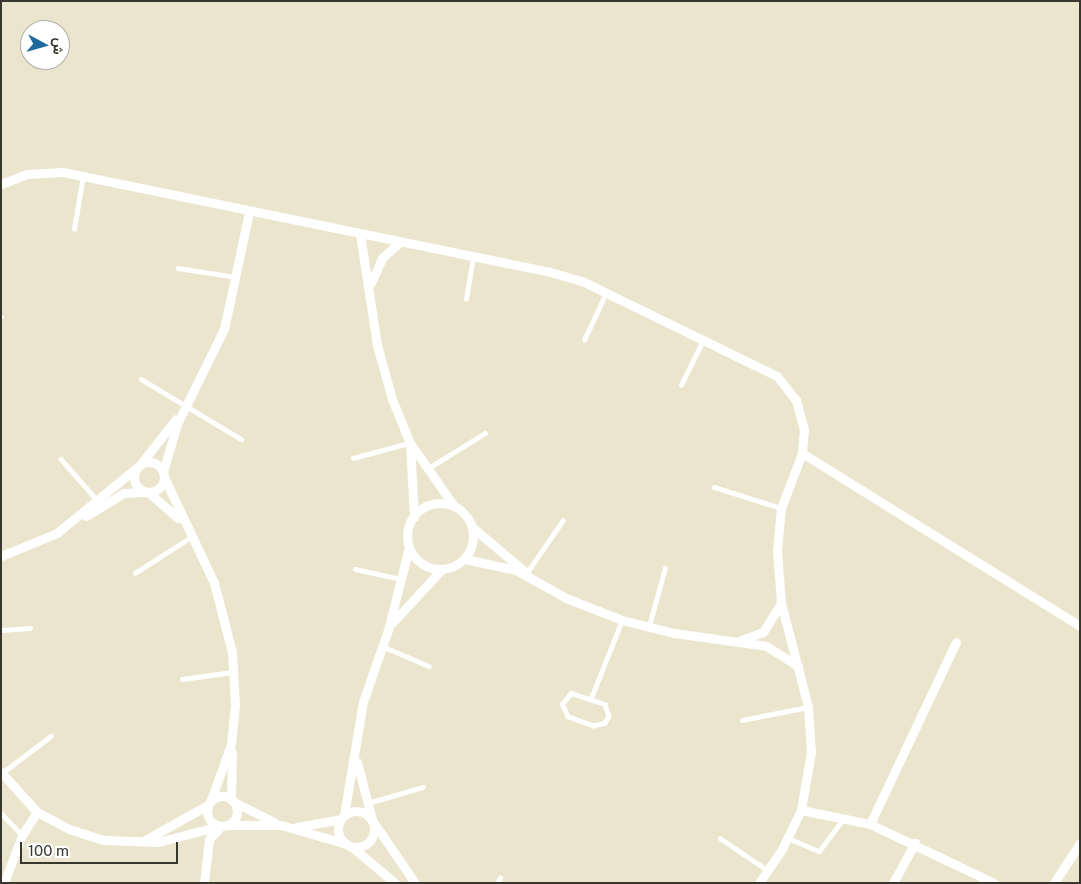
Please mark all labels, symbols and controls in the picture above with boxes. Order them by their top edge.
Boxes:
north arrow [20,20,70,70]
text: ش [50,37,68,56]
scale bar [22,832,180,864]
text: 100 m [28,842,69,859]

